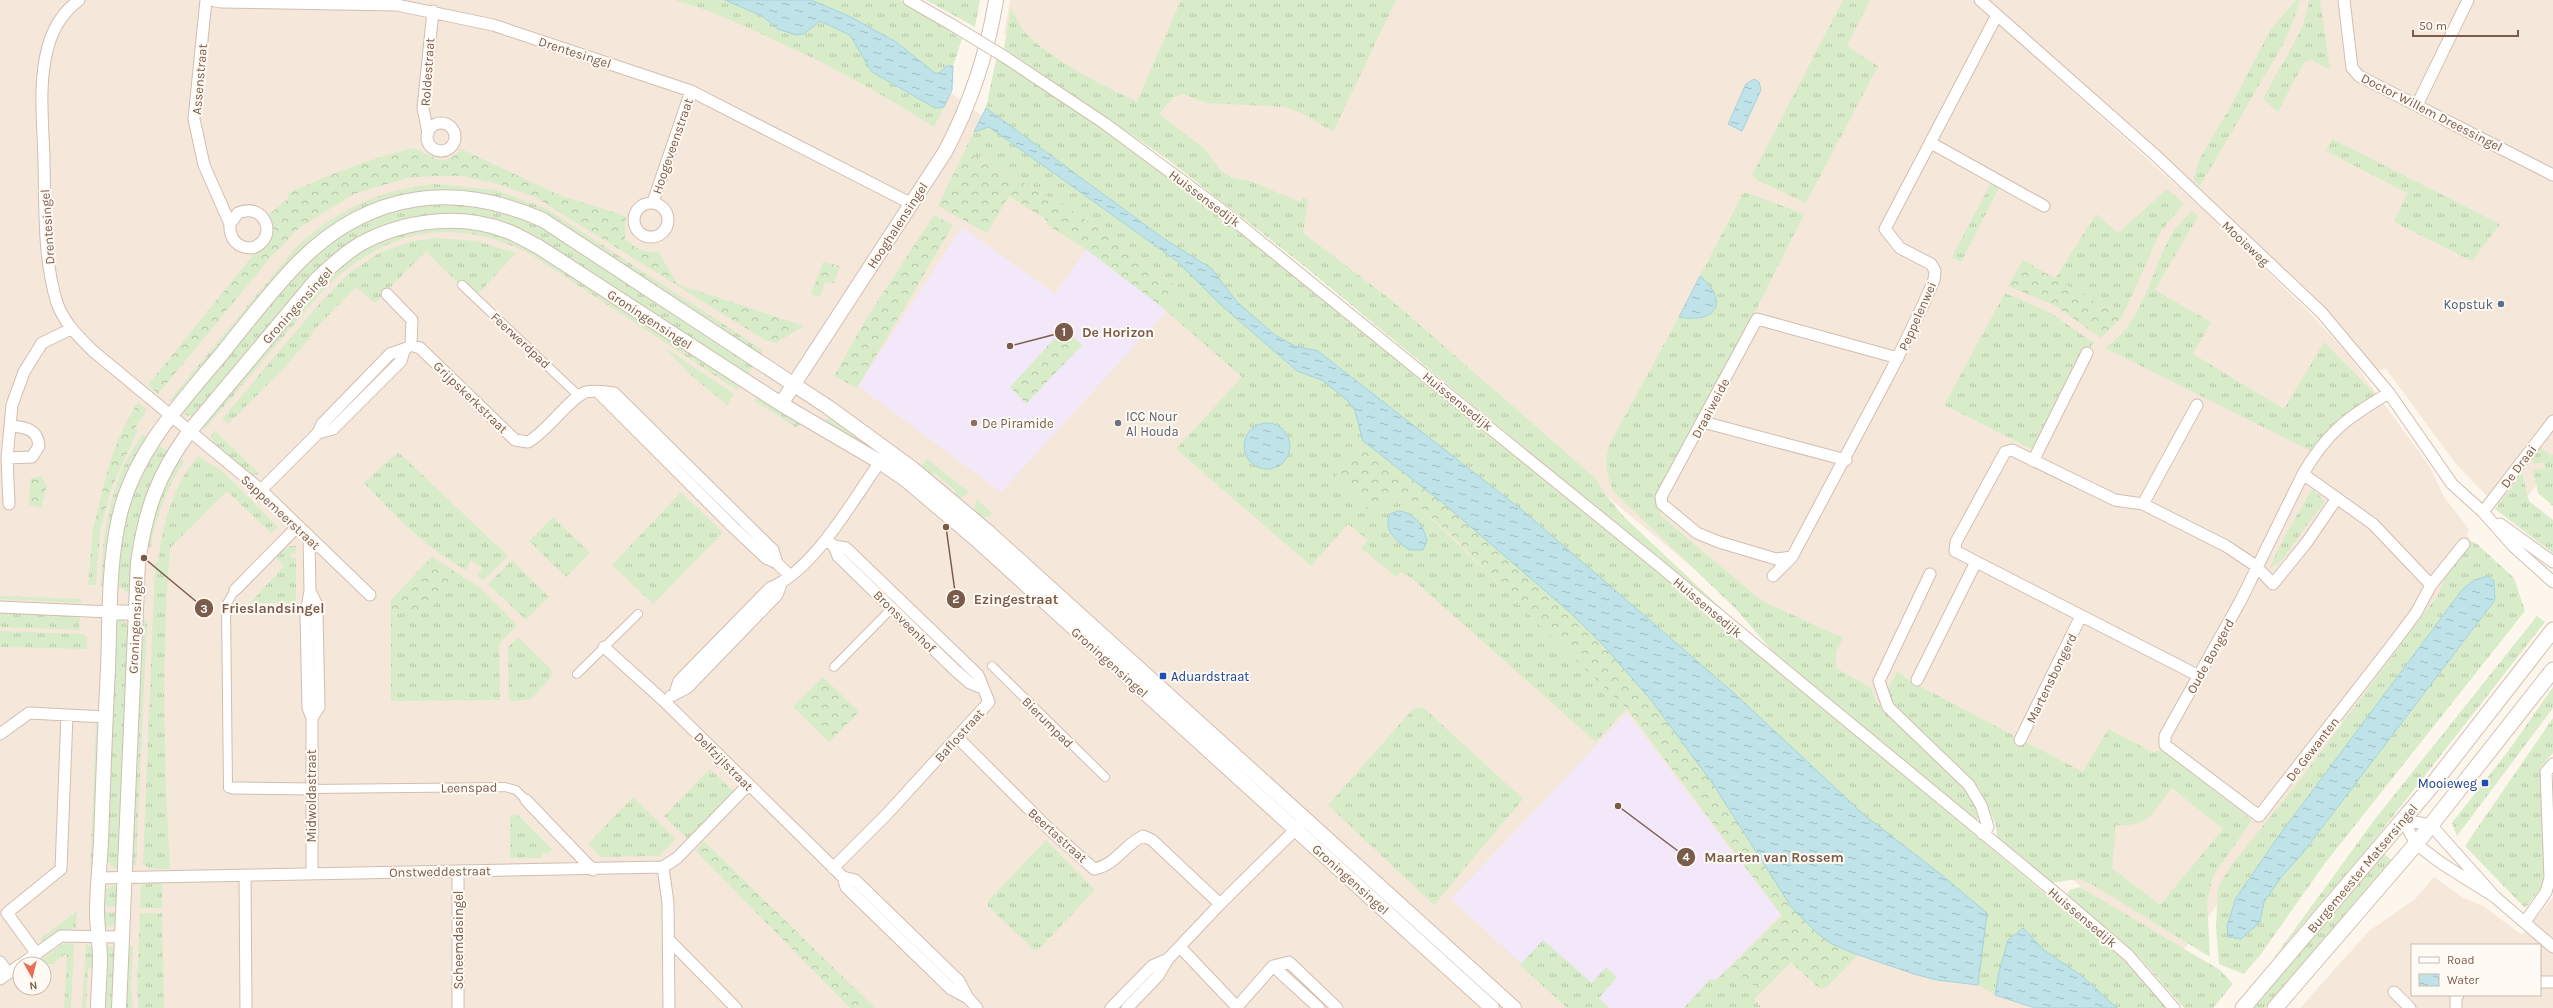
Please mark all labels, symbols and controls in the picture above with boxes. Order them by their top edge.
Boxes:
scale bar [2413,12,2518,38]
text: 50 m [2419,19,2447,33]
street label: Drentesingel [537,34,613,71]
street label: Roldestraat [418,37,437,107]
street label: Assenstraat [189,43,210,115]
street label: Doctor Willem Dreessingel [2359,70,2505,155]
street label: Hoogeveenstraat [649,96,696,196]
street label: Huissensedijk [1166,167,1243,230]
street label: Hooghalensingel [864,179,931,271]
street label: Drentesingel [37,189,58,265]
street label: Mooieweg [2219,218,2273,269]
street label: Groningensingel [259,264,336,347]
street label: Peppelenwei [1896,279,1939,353]
street label: Groningensingel [605,286,695,352]
place label: Kopstuk [2443,297,2493,312]
marker: Kopstuk [2496,299,2506,309]
street label: Feerwerdpad [488,309,553,372]
callout: De Horizon [1054,319,1162,345]
text: De Horizon [1082,324,1154,341]
text: 1 [1062,325,1066,339]
street label: Grijpskerkstraat [431,358,511,437]
street label: Huissensedijk [1420,369,1495,434]
street label: Draaiweide [1688,375,1733,441]
place label: ICC Nour Al Houda [1126,409,1179,439]
place label: De Piramide [982,416,1054,431]
marker: De Piramide [969,418,979,428]
marker: ICC Nour Al Houda [1113,418,1123,428]
street label: De Draai [2497,442,2539,491]
street label: Sappemeerstraat [238,472,323,553]
street label: Huissensedijk [1670,574,1745,640]
street label: Groningensingel [125,576,146,674]
callout: Ezingestraat [946,586,1067,612]
street label: Bronsveenhof [870,587,939,656]
text: Ezingestraat [974,591,1059,608]
text: 2 [952,592,960,606]
callout: Frieslandsingel [194,595,333,621]
text: Frieslandsingel [222,600,324,617]
text: 3 [200,602,208,616]
street label: Oude Bongerd [2184,616,2237,696]
street label: Groningensingel [1068,624,1151,701]
street label: Martensbongerd [2023,631,2080,726]
place label: Aduardstraat [1171,669,1249,684]
marker: Aduardstraat [1158,671,1168,681]
street label: Bierumpad [1019,694,1076,751]
street label: Baflostraat [932,706,987,765]
street label: De Gewanten [2283,714,2342,784]
street label: Delfzijlstraat [691,729,756,794]
street label: Midwoldastraat [304,749,319,843]
place label: Mooieweg [2418,776,2478,791]
marker: Mooieweg [2480,778,2490,788]
street label: Leenspad [441,780,497,795]
street label: Burgemeester Matsersingel [2304,801,2421,936]
street label: Beertastraat [1025,805,1090,866]
street label: Groningensingel [1309,841,1392,918]
callout: Maarten van Rossem [1676,844,1851,870]
text: Maarten van Rossem [1704,849,1844,866]
text: 4 [1682,850,1690,864]
street label: Onstweddestraat [389,863,491,880]
street label: Huissensedijk [2045,884,2120,950]
street label: Scheemdasingel [451,891,466,990]
legend [2411,944,2541,996]
text: Road [2447,953,2475,967]
north arrow [12,956,52,996]
text: Water [2447,973,2480,987]
text: N [29,978,38,992]

